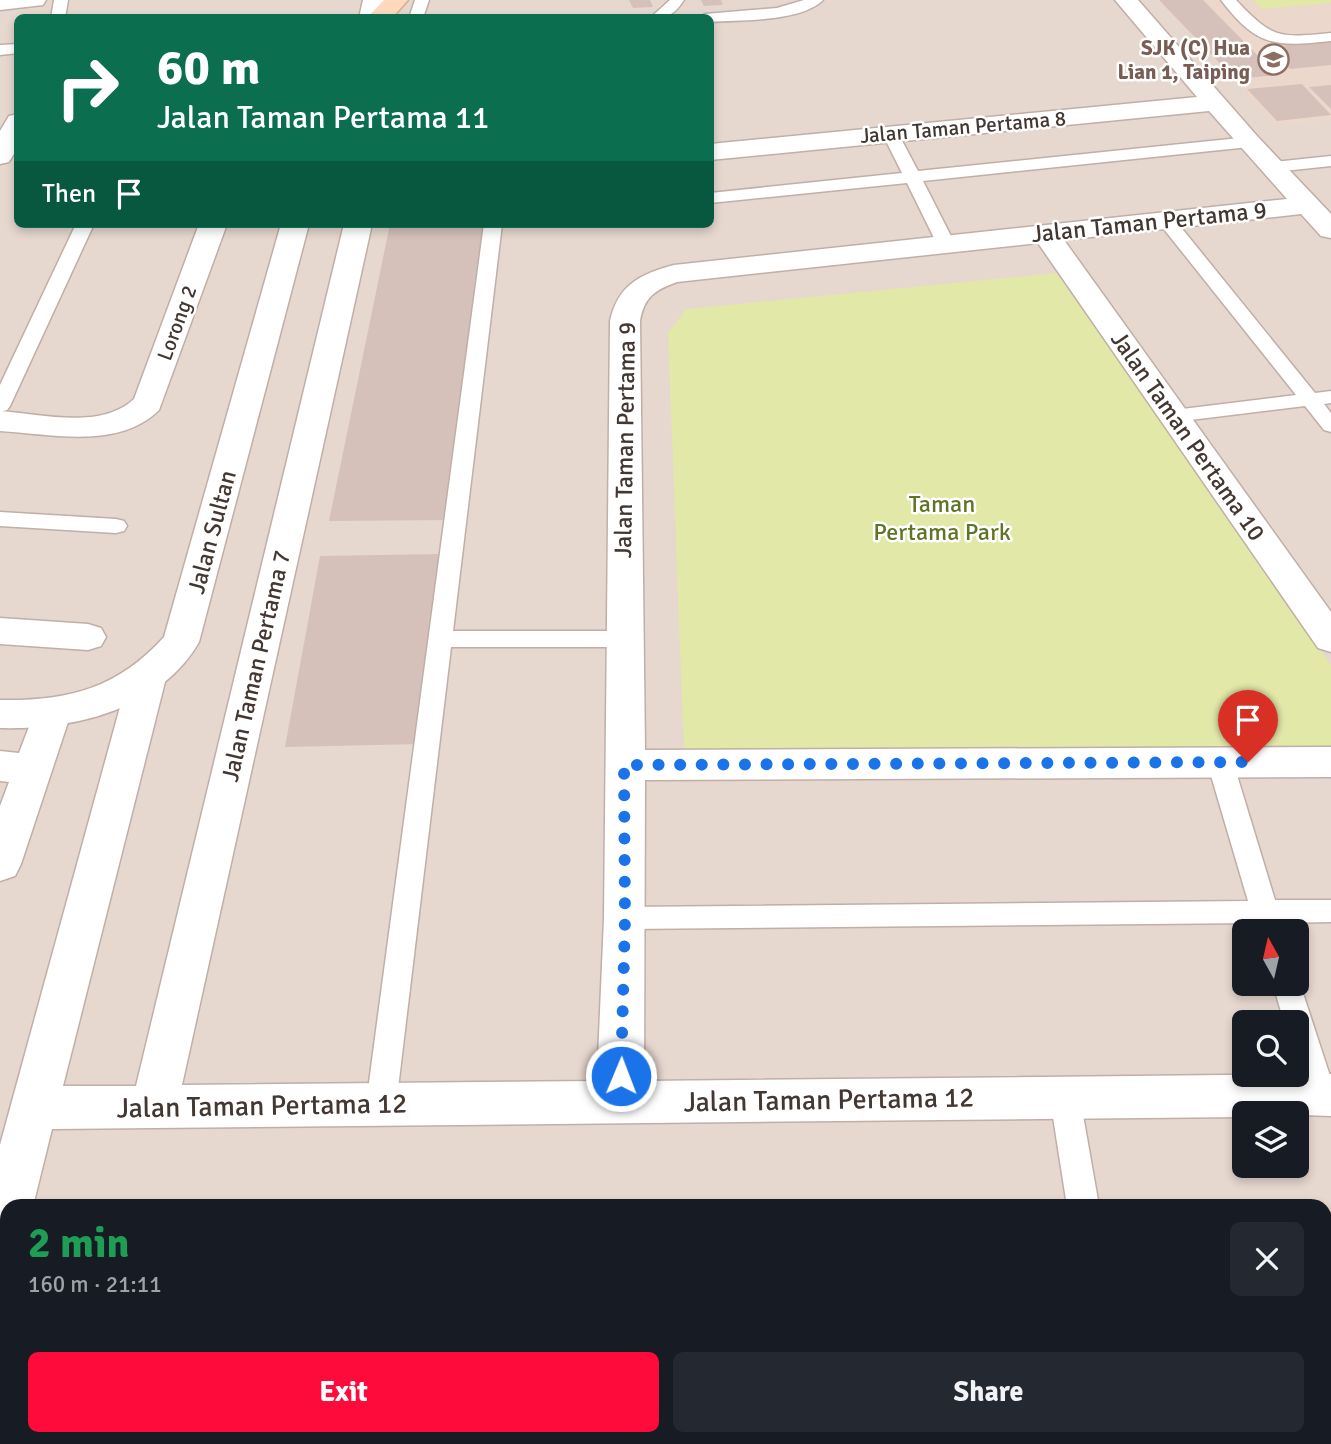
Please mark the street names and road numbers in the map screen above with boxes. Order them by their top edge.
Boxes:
street label: Jalan Taman Pertama 8 [859,105,1067,149]
street label: Jalan Taman Pertama 9 [1030,195,1268,249]
street label: Lorong 2 [151,282,203,364]
street label: Jalan Taman Pertama 9 [608,322,642,558]
street label: Jalan Taman Pertama 10 [1104,325,1272,547]
street label: Jalan Sultan [181,467,243,597]
street label: Jalan Taman Pertama 7 [215,548,297,784]
street label: Jalan Taman Pertama 12 [683,1080,975,1120]
street label: Jalan Taman Pertama 12 [116,1086,408,1126]

